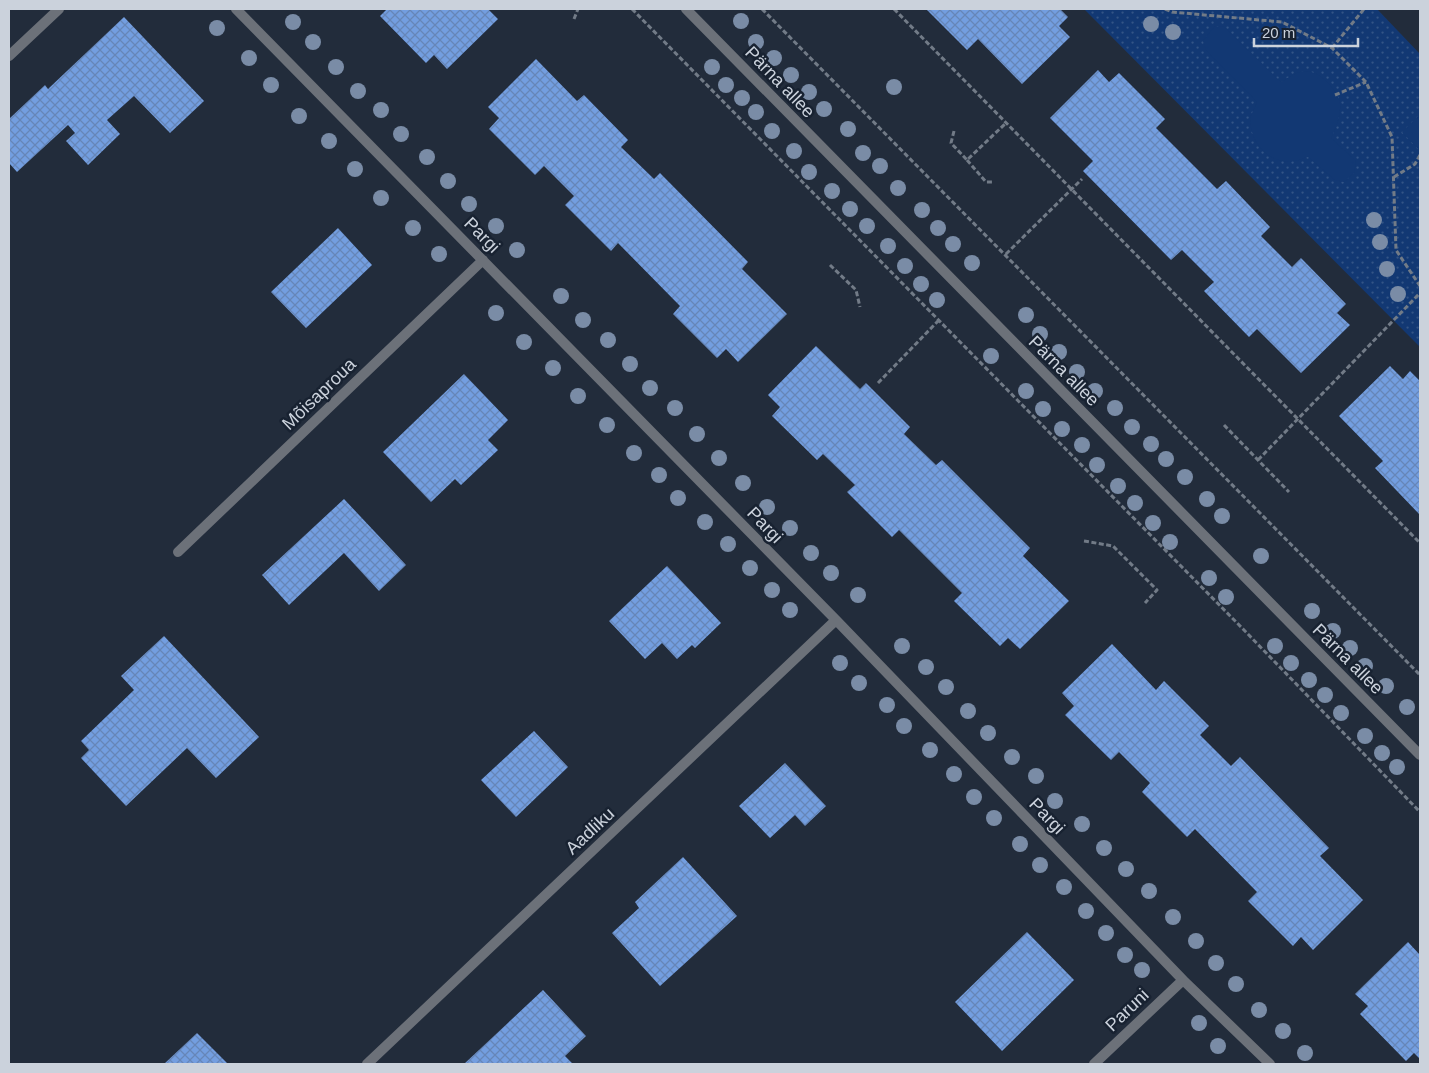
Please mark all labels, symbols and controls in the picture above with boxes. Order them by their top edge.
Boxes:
scale bar [1254,15,1358,47]
text: 20 m [1262,24,1295,41]
street label: Pärna allee [741,42,819,122]
street label: Pargi [460,213,504,257]
street label: Pärna allee [1025,332,1103,410]
street label: Mõisaproua [278,353,360,434]
street label: Pargi [743,503,787,547]
street label: Pärna allee [1309,620,1387,698]
street label: Pargi [1025,794,1069,838]
street label: Aadliku [562,804,618,858]
street label: Paruni [1101,985,1153,1035]

